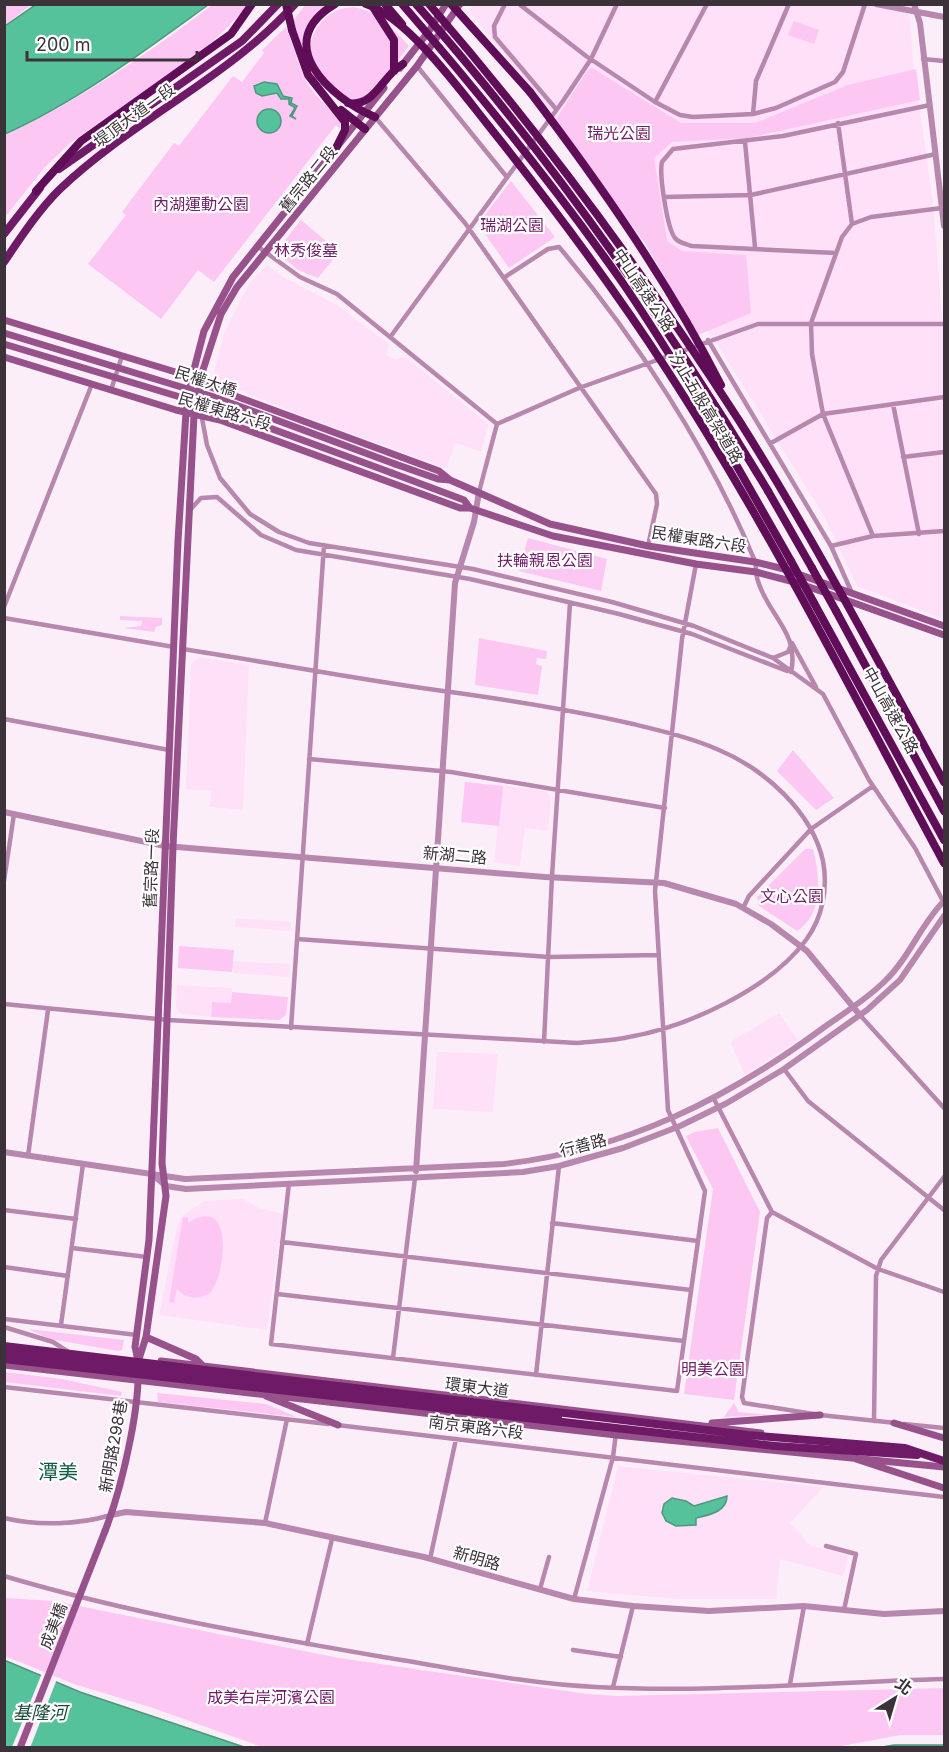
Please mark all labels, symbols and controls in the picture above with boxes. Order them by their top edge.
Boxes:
scale bar [27,24,196,62]
text: 200 m [36,34,91,55]
street label: 堤頂大道一段 [89,79,179,151]
park label: 瑞光公園 [587,123,651,143]
street label: 舊宗路二段 [275,142,341,216]
park label: 內湖運動公園 [153,194,249,214]
park label: 瑞湖公園 [480,215,544,235]
park label: 林秀俊墓 [274,240,338,260]
street label: 中山高速公路 [609,245,679,335]
street label: 汐止五股高架道路 [664,347,748,467]
street label: 民權大橋 [172,362,240,400]
street label: 民權東路六段 [176,387,274,435]
street label: 民權東路六段 [650,522,748,556]
park label: 扶輪親恩公園 [497,550,593,570]
street label: 中山高速公路 [859,663,923,757]
street label: 舊宗路一段 [140,828,162,908]
street label: 新湖二路 [422,842,488,868]
park label: 文心公園 [760,886,824,906]
street label: 行善路 [557,1129,609,1161]
park label: 明美公園 [681,1359,745,1379]
street label: 環東大道 [444,1373,510,1401]
street label: 新明路298巷 [95,1398,131,1494]
street label: 南京東路六段 [427,1411,525,1443]
district label: 潭美 [38,1460,78,1484]
street label: 新明路 [451,1542,503,1574]
street label: 成美橋 [35,1600,71,1652]
north arrow [865,1668,925,1728]
text: 北 [892,1673,916,1699]
park label: 成美右岸河濱公園 [207,1687,335,1707]
water label: 基隆河 [13,1702,70,1723]

